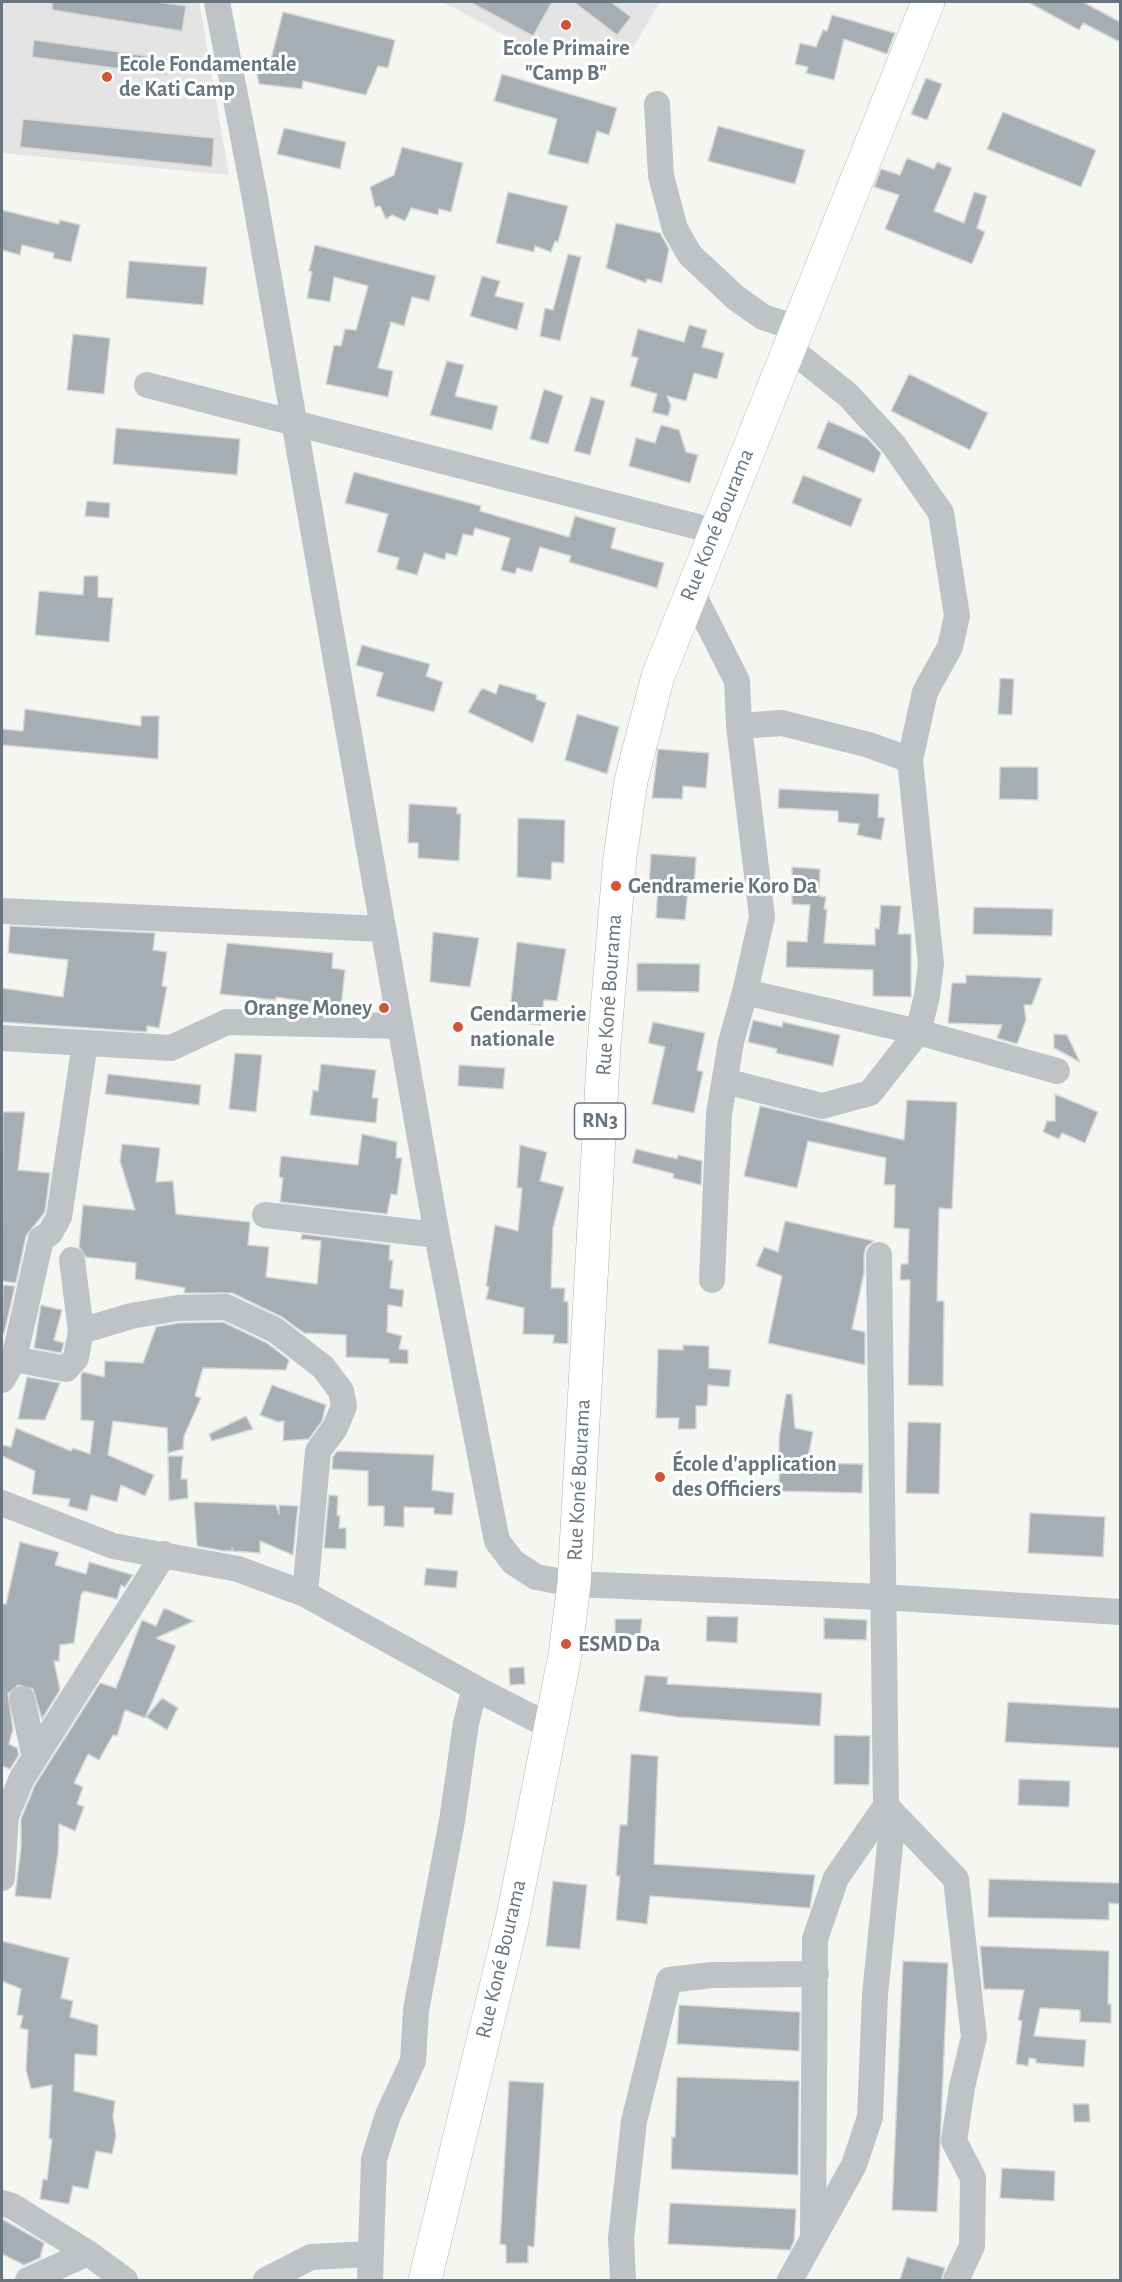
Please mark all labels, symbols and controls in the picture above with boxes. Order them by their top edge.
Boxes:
marker: Ecole Primaire "Camp B" [559,18,573,32]
place label: Ecole Primaire "Camp B" [502,35,630,86]
place label: Ecole Fondamentale de Kati Camp [119,51,296,102]
marker: Ecole Fondamentale de Kati Camp [100,70,114,84]
street label: Rue Koné Bourama [674,445,760,605]
place label: Gendramerie Koro Da [628,873,817,899]
marker: Gendramerie Koro Da [609,879,623,893]
street label: Rue Koné Bourama [590,913,628,1077]
place label: Orange Money [244,995,372,1021]
marker: Orange Money [377,1001,391,1015]
place label: Gendarmerie nationale [470,1001,586,1052]
marker: Gendarmerie nationale [451,1020,465,1034]
road number: RN3 [574,1103,626,1139]
street label: Rue Koné Bourama [562,1398,596,1562]
place label: École d'application des Officiers [672,1451,837,1502]
marker: École d'application des Officiers [653,1470,667,1484]
place label: ESMD Da [578,1631,660,1657]
marker: ESMD Da [559,1637,573,1651]
street label: Rue Koné Bourama [470,1877,532,2041]

